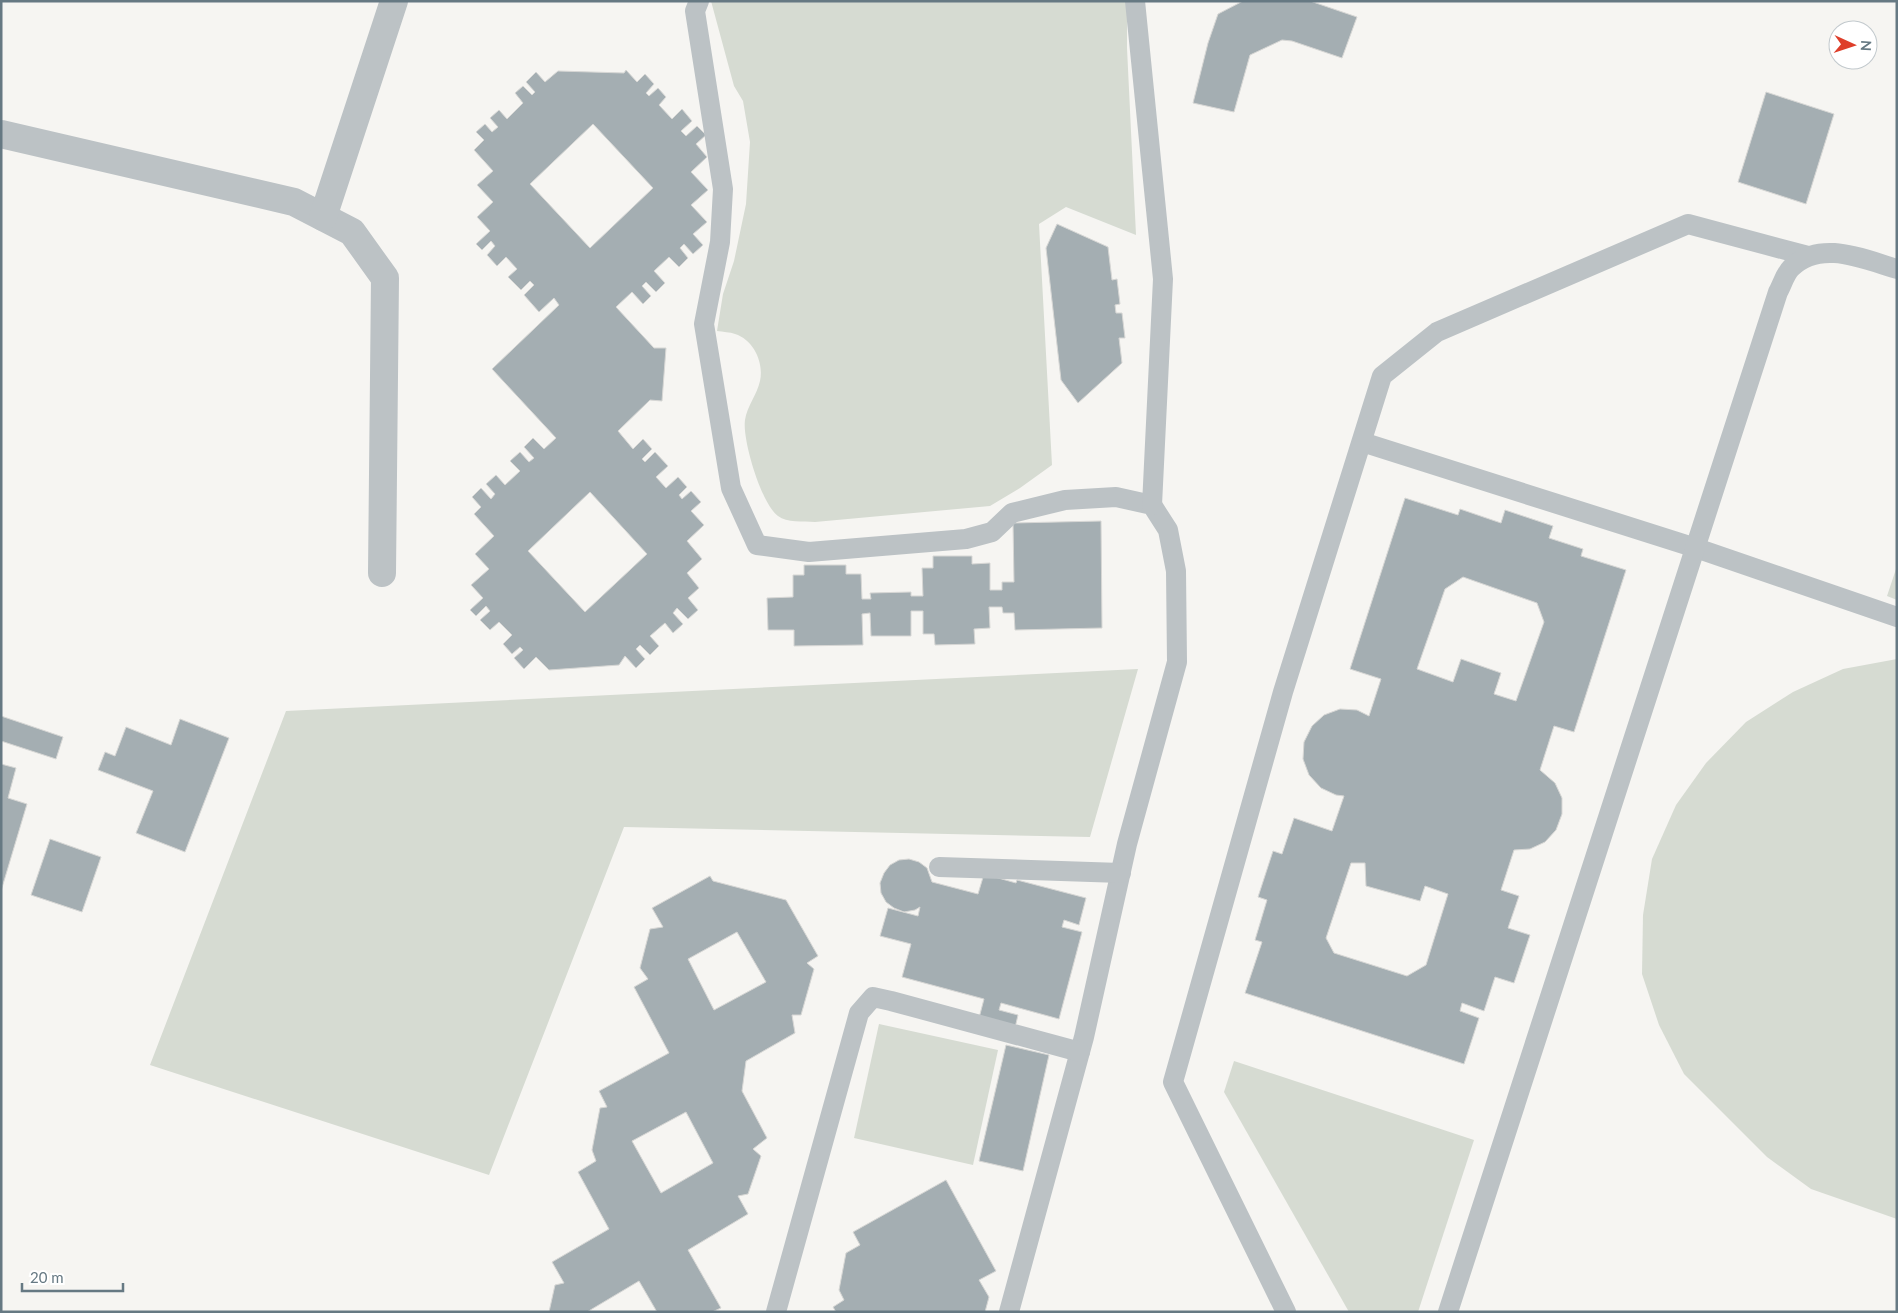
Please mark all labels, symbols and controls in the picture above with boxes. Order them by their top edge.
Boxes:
north arrow [1828,20,1878,70]
text: N [1858,40,1875,52]
scale bar [22,1260,124,1292]
text: 20 m [30,1268,64,1286]

